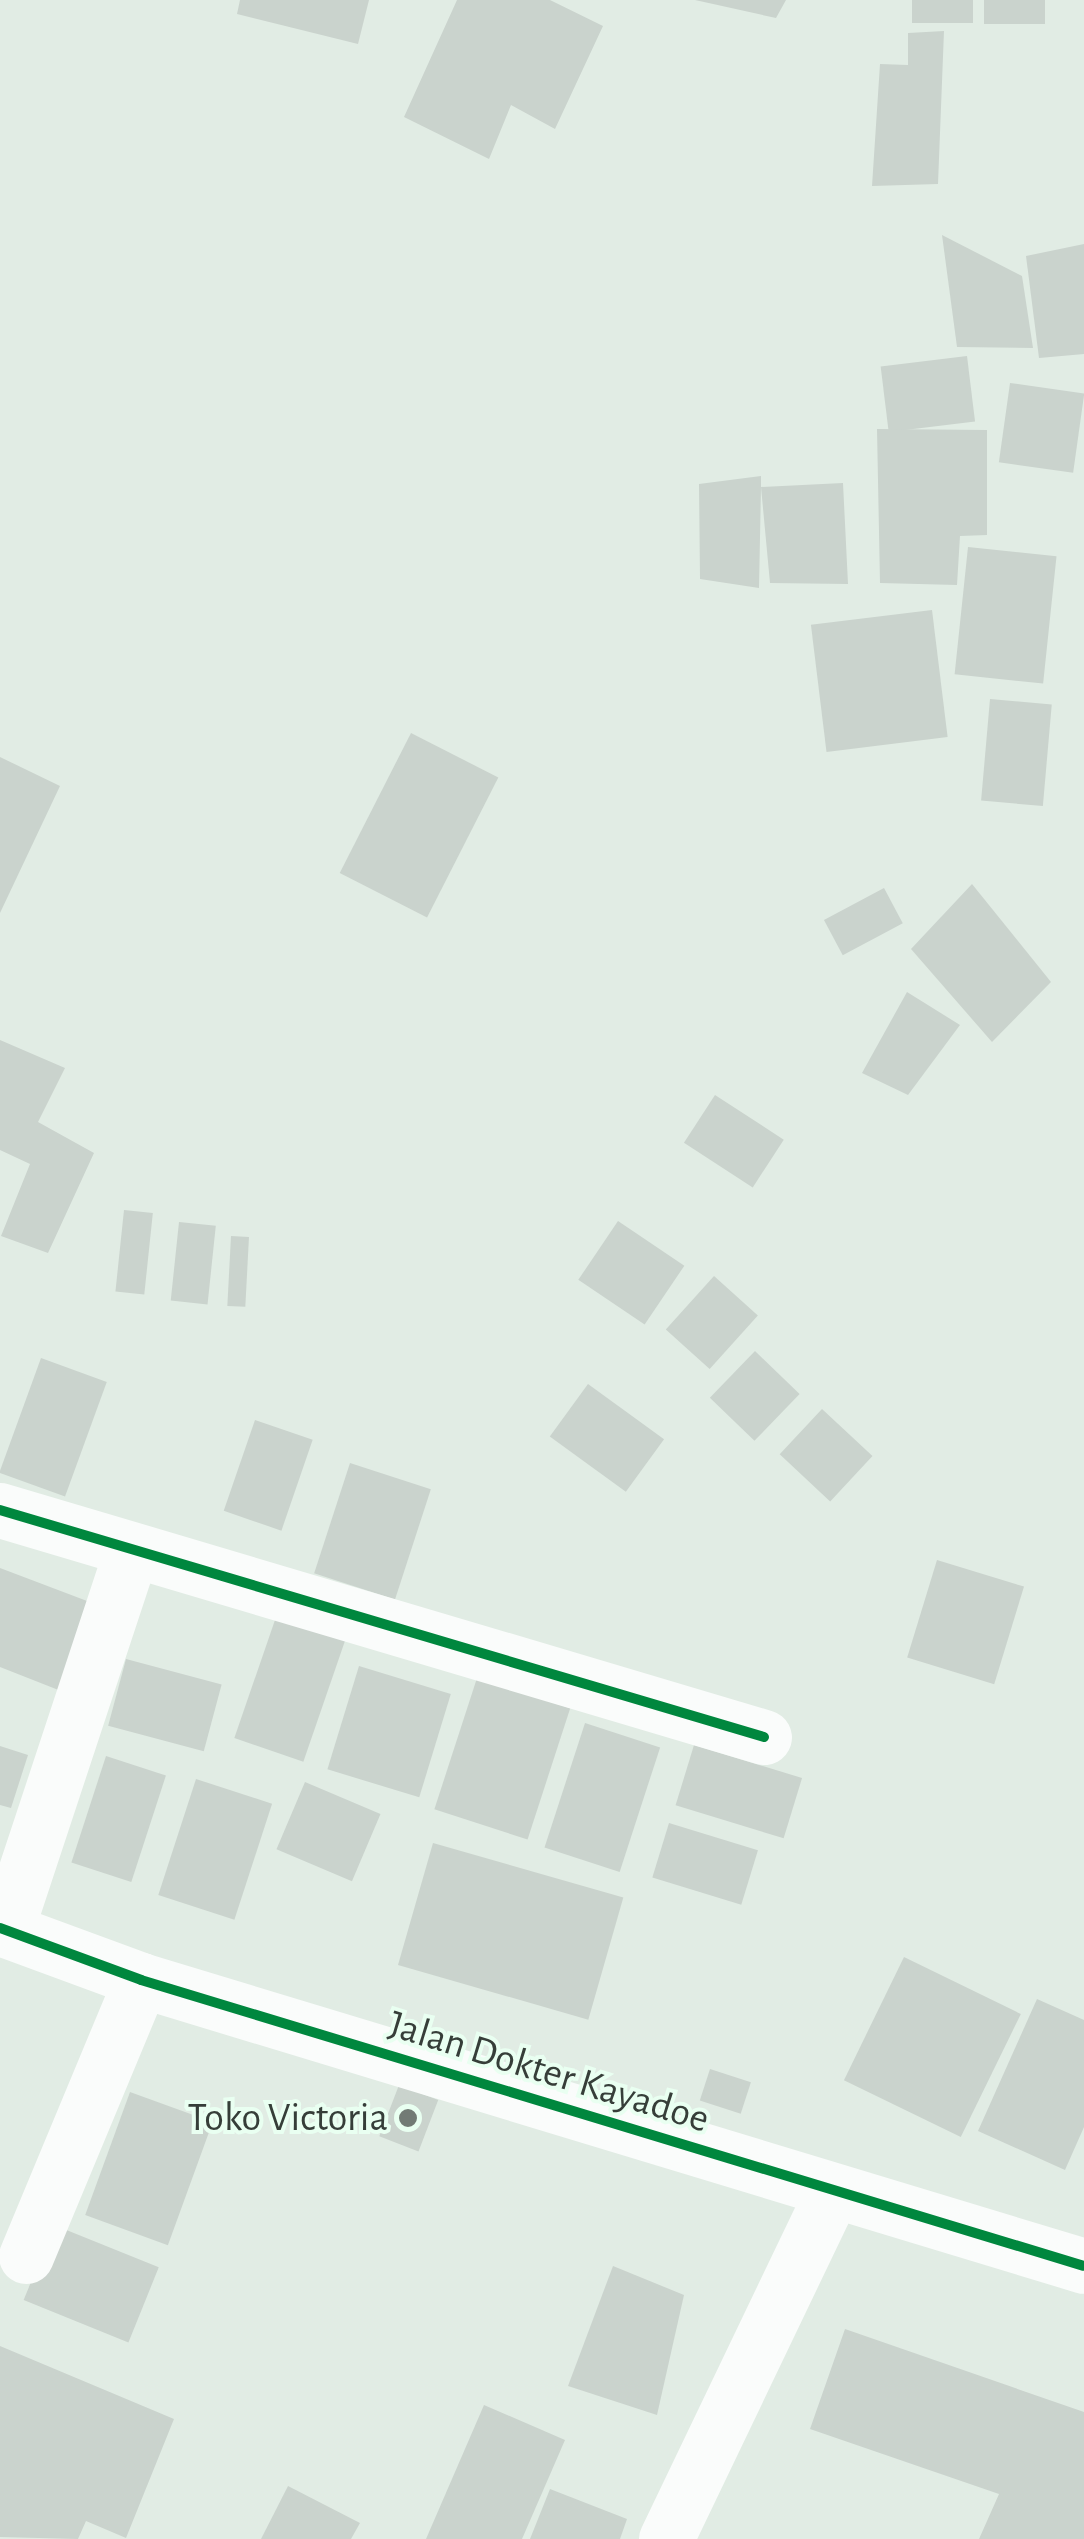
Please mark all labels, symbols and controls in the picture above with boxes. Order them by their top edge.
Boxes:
street label: Jalan Dokter Kayadoe [383,2000,715,2144]
place label: Toko Victoria [187,2094,388,2142]
marker: Toko Victoria [397,2107,419,2129]

